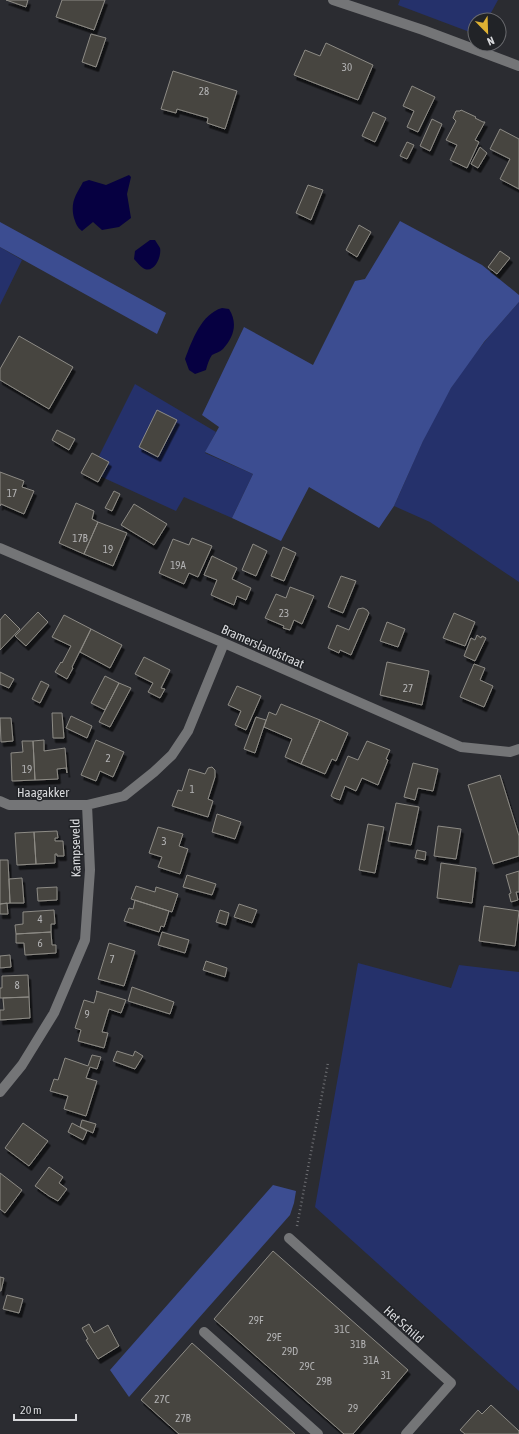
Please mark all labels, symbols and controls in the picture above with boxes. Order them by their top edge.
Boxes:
north arrow [467,12,507,52]
text: N [486,34,496,48]
house number: 30 [342,61,352,73]
house number: 28 [199,85,209,97]
house number: 17 [7,487,17,499]
house number: 17B [72,532,89,544]
house number: 19 [103,543,113,555]
house number: 19A [170,559,186,571]
house number: 23 [279,607,289,619]
street label: Bramerslandstraat [219,621,307,672]
house number: 27 [403,682,413,694]
house number: 2 [105,752,111,764]
house number: 19 [22,763,32,775]
house number: 1 [189,783,195,795]
street label: Haagakker [17,785,69,800]
street label: Kampseveld [67,819,84,877]
house number: 3 [161,835,167,847]
house number: 4 [37,913,43,925]
house number: 6 [37,937,43,949]
house number: 7 [109,953,115,965]
house number: 8 [14,979,20,991]
house number: 9 [84,1008,90,1020]
street label: Het Schild [381,1303,427,1346]
house number: 29F [249,1314,264,1326]
house number: 31C [334,1323,350,1335]
house number: 29E [266,1331,282,1343]
house number: 31B [350,1338,367,1350]
house number: 29D [282,1345,298,1357]
house number: 31A [363,1354,379,1366]
house number: 29C [299,1360,315,1372]
house number: 31 [381,1369,391,1381]
house number: 29B [316,1375,333,1387]
house number: 27C [154,1393,170,1405]
scale bar [14,1396,76,1422]
house number: 29 [348,1402,358,1414]
text: 20 m [20,1403,42,1417]
house number: 27B [175,1412,192,1424]

